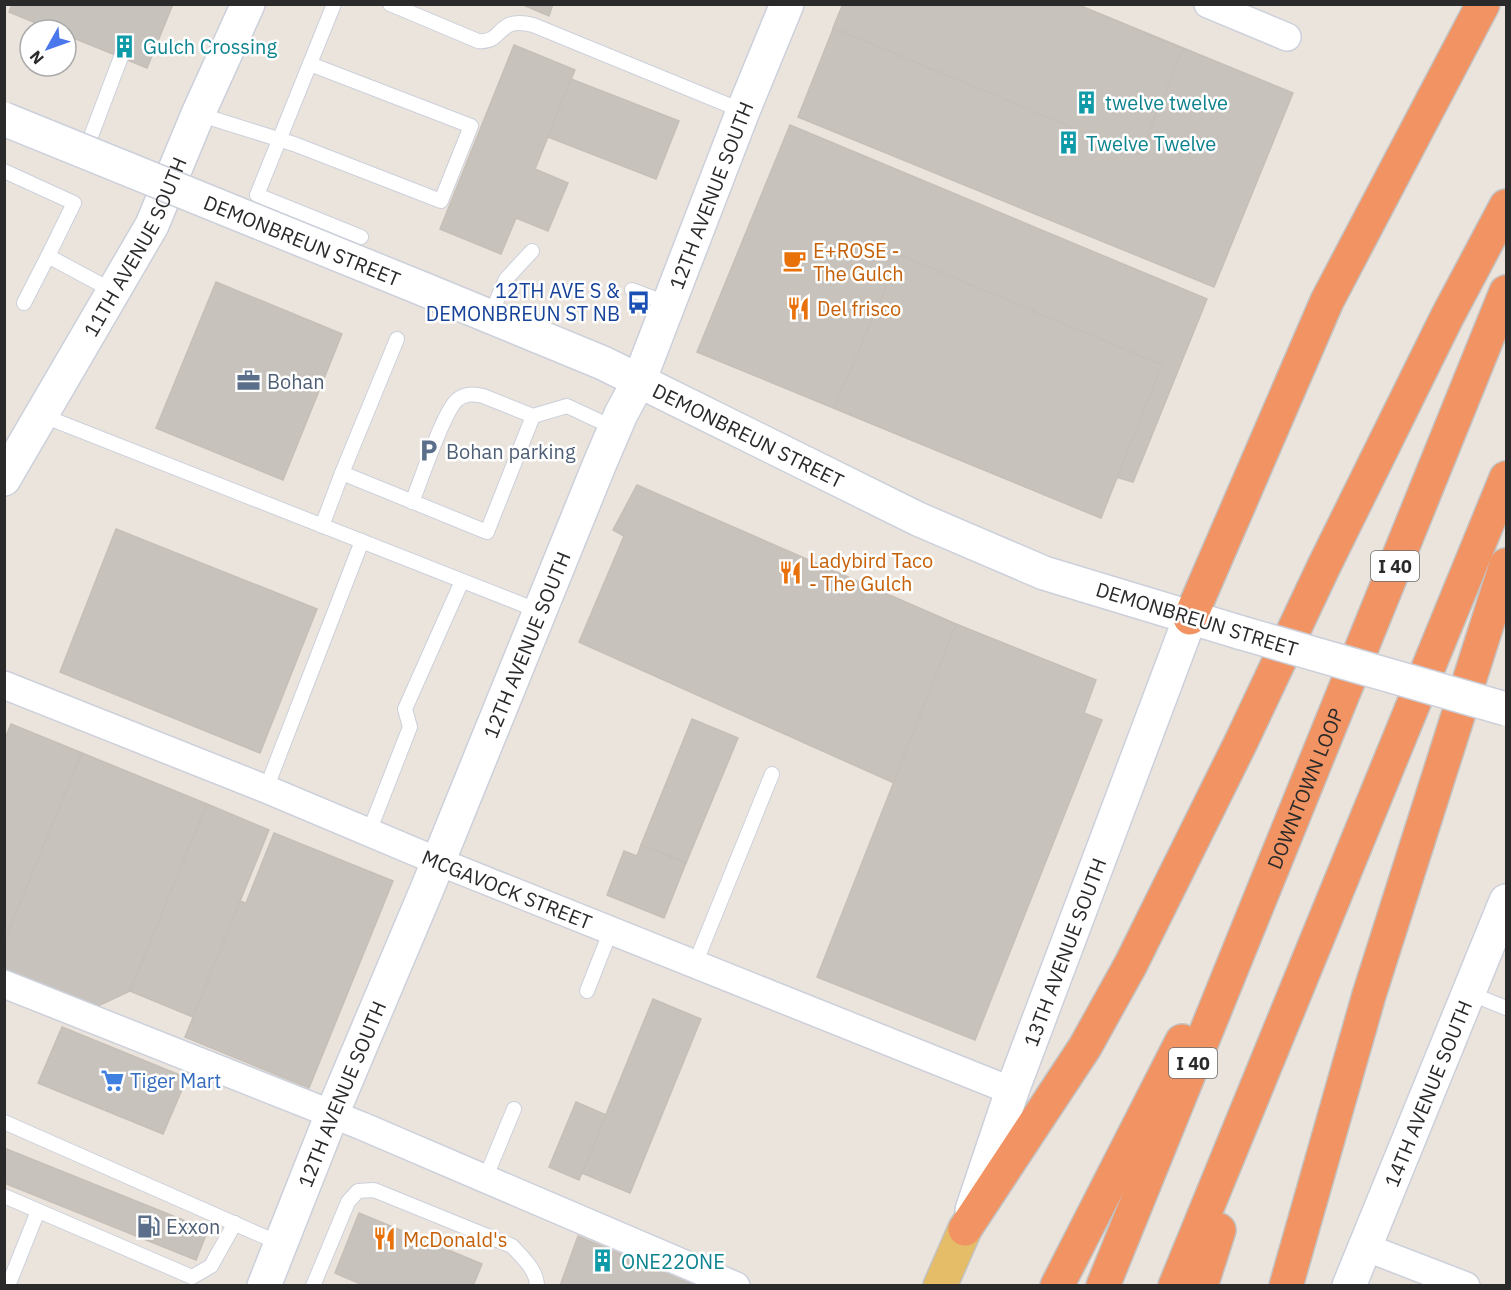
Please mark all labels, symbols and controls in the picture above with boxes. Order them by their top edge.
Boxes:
north arrow [18,18,78,78]
building icon: Gulch Crossing [112,33,138,59]
place label: Gulch Crossing [143,33,277,60]
text: N [25,47,48,69]
building icon: twelve twelve [1074,89,1100,115]
place label: twelve twelve [1105,89,1228,116]
street label: 12TH AVENUE SOUTH [662,97,759,293]
building icon: Twelve Twelve [1055,130,1081,156]
place label: Twelve Twelve [1086,130,1216,157]
street label: 11TH AVENUE SOUTH [77,153,192,341]
street label: DEMONBREUN STREET [200,188,405,292]
place label: E+ROSE - The Gulch [813,237,904,287]
cafe icon: E+ROSE - The Gulch [782,248,808,274]
place label: 12TH AVE S & DEMONBREUN ST NB [426,277,620,327]
bus stop icon: 12TH AVE S & DEMONBREUN ST NB [625,289,651,315]
restaurant icon: Del frisco [786,295,812,321]
place label: Del frisco [817,295,901,322]
office icon: Bohan [236,368,262,394]
place label: Bohan [267,368,325,395]
street label: DEMONBREUN STREET [648,376,849,494]
parking icon: Bohan parking [415,438,441,464]
place label: Bohan parking [446,438,576,465]
street label: 12TH AVENUE SOUTH [476,547,576,742]
place label: Ladybird Taco - The Gulch [809,547,933,597]
road number: I 40 [1371,551,1419,581]
restaurant icon: Ladybird Taco - The Gulch [778,559,804,585]
street label: DEMONBREUN STREET [1093,575,1301,663]
street label: DOWNTOWN LOOP [1260,704,1349,873]
street label: MCGAVOCK STREET [418,843,596,935]
street label: 13TH AVENUE SOUTH [1017,854,1112,1050]
street label: 14TH AVENUE SOUTH [1377,996,1478,1191]
street label: 12TH AVENUE SOUTH [291,997,392,1191]
road number: I 40 [1169,1048,1217,1078]
supermarket icon: Tiger Mart [99,1067,125,1093]
place label: Tiger Mart [130,1067,221,1094]
fuel station icon: Exxon [135,1213,161,1239]
place label: Exxon [166,1213,220,1240]
restaurant icon: McDonald's [372,1226,398,1252]
place label: McDonald's [403,1226,508,1253]
building icon: ONE22ONE [590,1248,616,1274]
place label: ONE22ONE [621,1248,725,1275]

